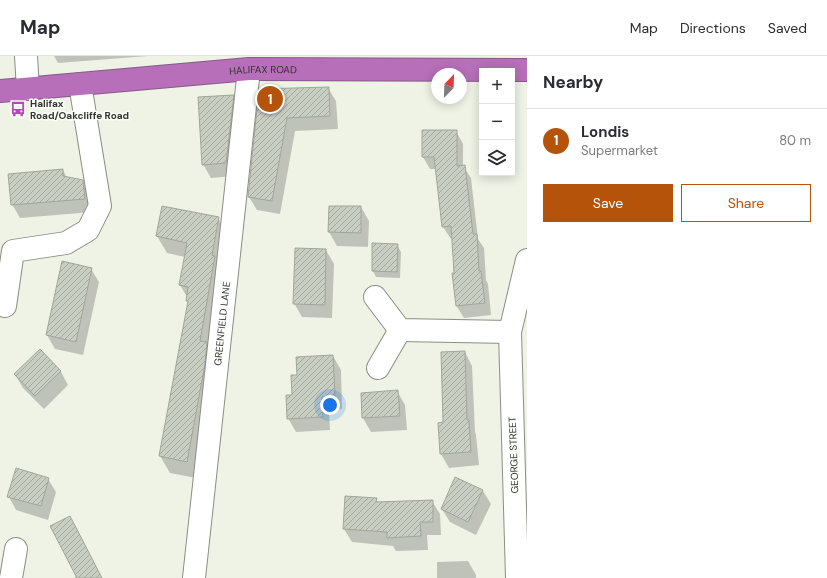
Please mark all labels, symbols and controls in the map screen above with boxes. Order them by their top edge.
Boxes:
text: Map [20,15,60,40]
text: Map [630,19,658,37]
text: Directions [680,19,746,37]
text: Saved [768,19,807,37]
street label: HALIFAX ROAD [229,63,297,78]
north arrow [431,68,467,104]
map controls [479,68,515,176]
button: + [479,68,515,104]
text: Nearby [543,71,603,93]
pin: 1 [257,84,283,114]
place label: Halifax Road/Oakcliffe Road [30,97,129,122]
bus stop icon: Halifax Road/Oakcliffe Road [9,100,27,118]
button: − [479,104,515,140]
text: Londis [581,122,629,142]
text: 1 [554,132,558,149]
text: 80 m [779,132,811,149]
button: layers [479,140,515,176]
text: Supermarket [581,142,658,159]
button: Save [543,184,673,222]
button: Share [681,184,811,222]
street label: GREENFIELD LANE [211,280,233,366]
your location [320,395,340,415]
street label: GEORGE STREET [506,416,521,494]

